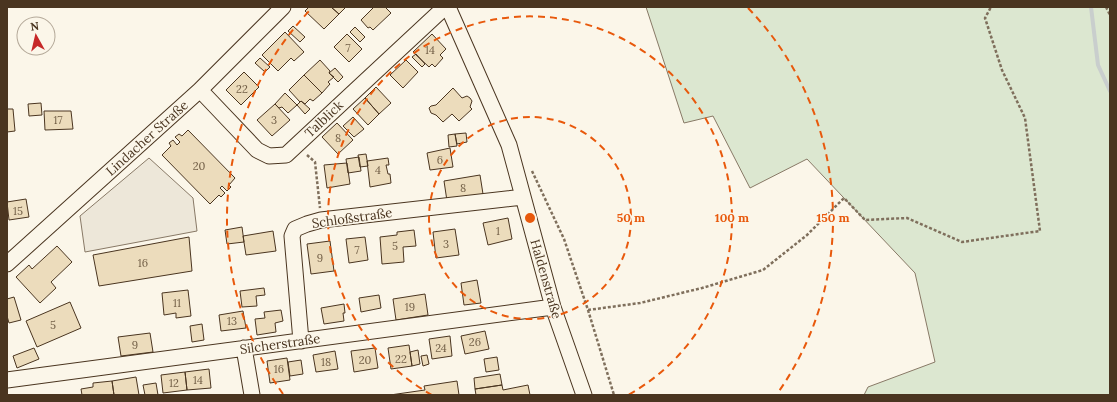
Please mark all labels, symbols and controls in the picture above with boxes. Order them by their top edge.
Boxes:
north arrow [16,16,56,56]
text: N [29,19,40,34]
house number: 7 [345,41,351,55]
house number: 14 [425,43,435,57]
house number: 22 [236,82,248,96]
street label: Lindacher Straße [102,97,192,179]
street label: Talblick [301,97,347,141]
house number: 17 [53,113,63,127]
house number: 3 [271,113,277,127]
house number: 8 [335,131,341,145]
house number: 6 [437,153,443,167]
house number: 20 [193,159,206,173]
house number: 4 [375,163,381,177]
house number: 8 [460,181,466,195]
house number: 15 [13,204,23,218]
street label: Schloßstraße [311,204,393,232]
text: 50 m [617,210,645,225]
text: 100 m [715,210,749,225]
text: 150 m [816,210,850,225]
centre of rings [523,211,537,225]
house number: 1 [496,224,500,238]
house number: 3 [443,237,449,251]
street label: Haldenstraße [527,237,565,321]
house number: 5 [392,239,398,253]
house number: 7 [354,243,360,257]
house number: 9 [317,251,323,265]
house number: 16 [138,256,148,270]
house number: 11 [173,296,181,310]
house number: 19 [405,300,415,314]
house number: 13 [227,314,237,328]
house number: 5 [50,318,56,332]
street label: Silcherstraße [239,330,321,358]
house number: 26 [469,335,481,349]
house number: 9 [132,338,138,352]
house number: 24 [435,341,447,355]
house number: 22 [395,352,407,366]
house number: 20 [359,353,372,367]
house number: 18 [321,355,331,369]
house number: 16 [274,362,284,376]
house number: 14 [193,373,203,387]
house number: 12 [169,376,179,390]

